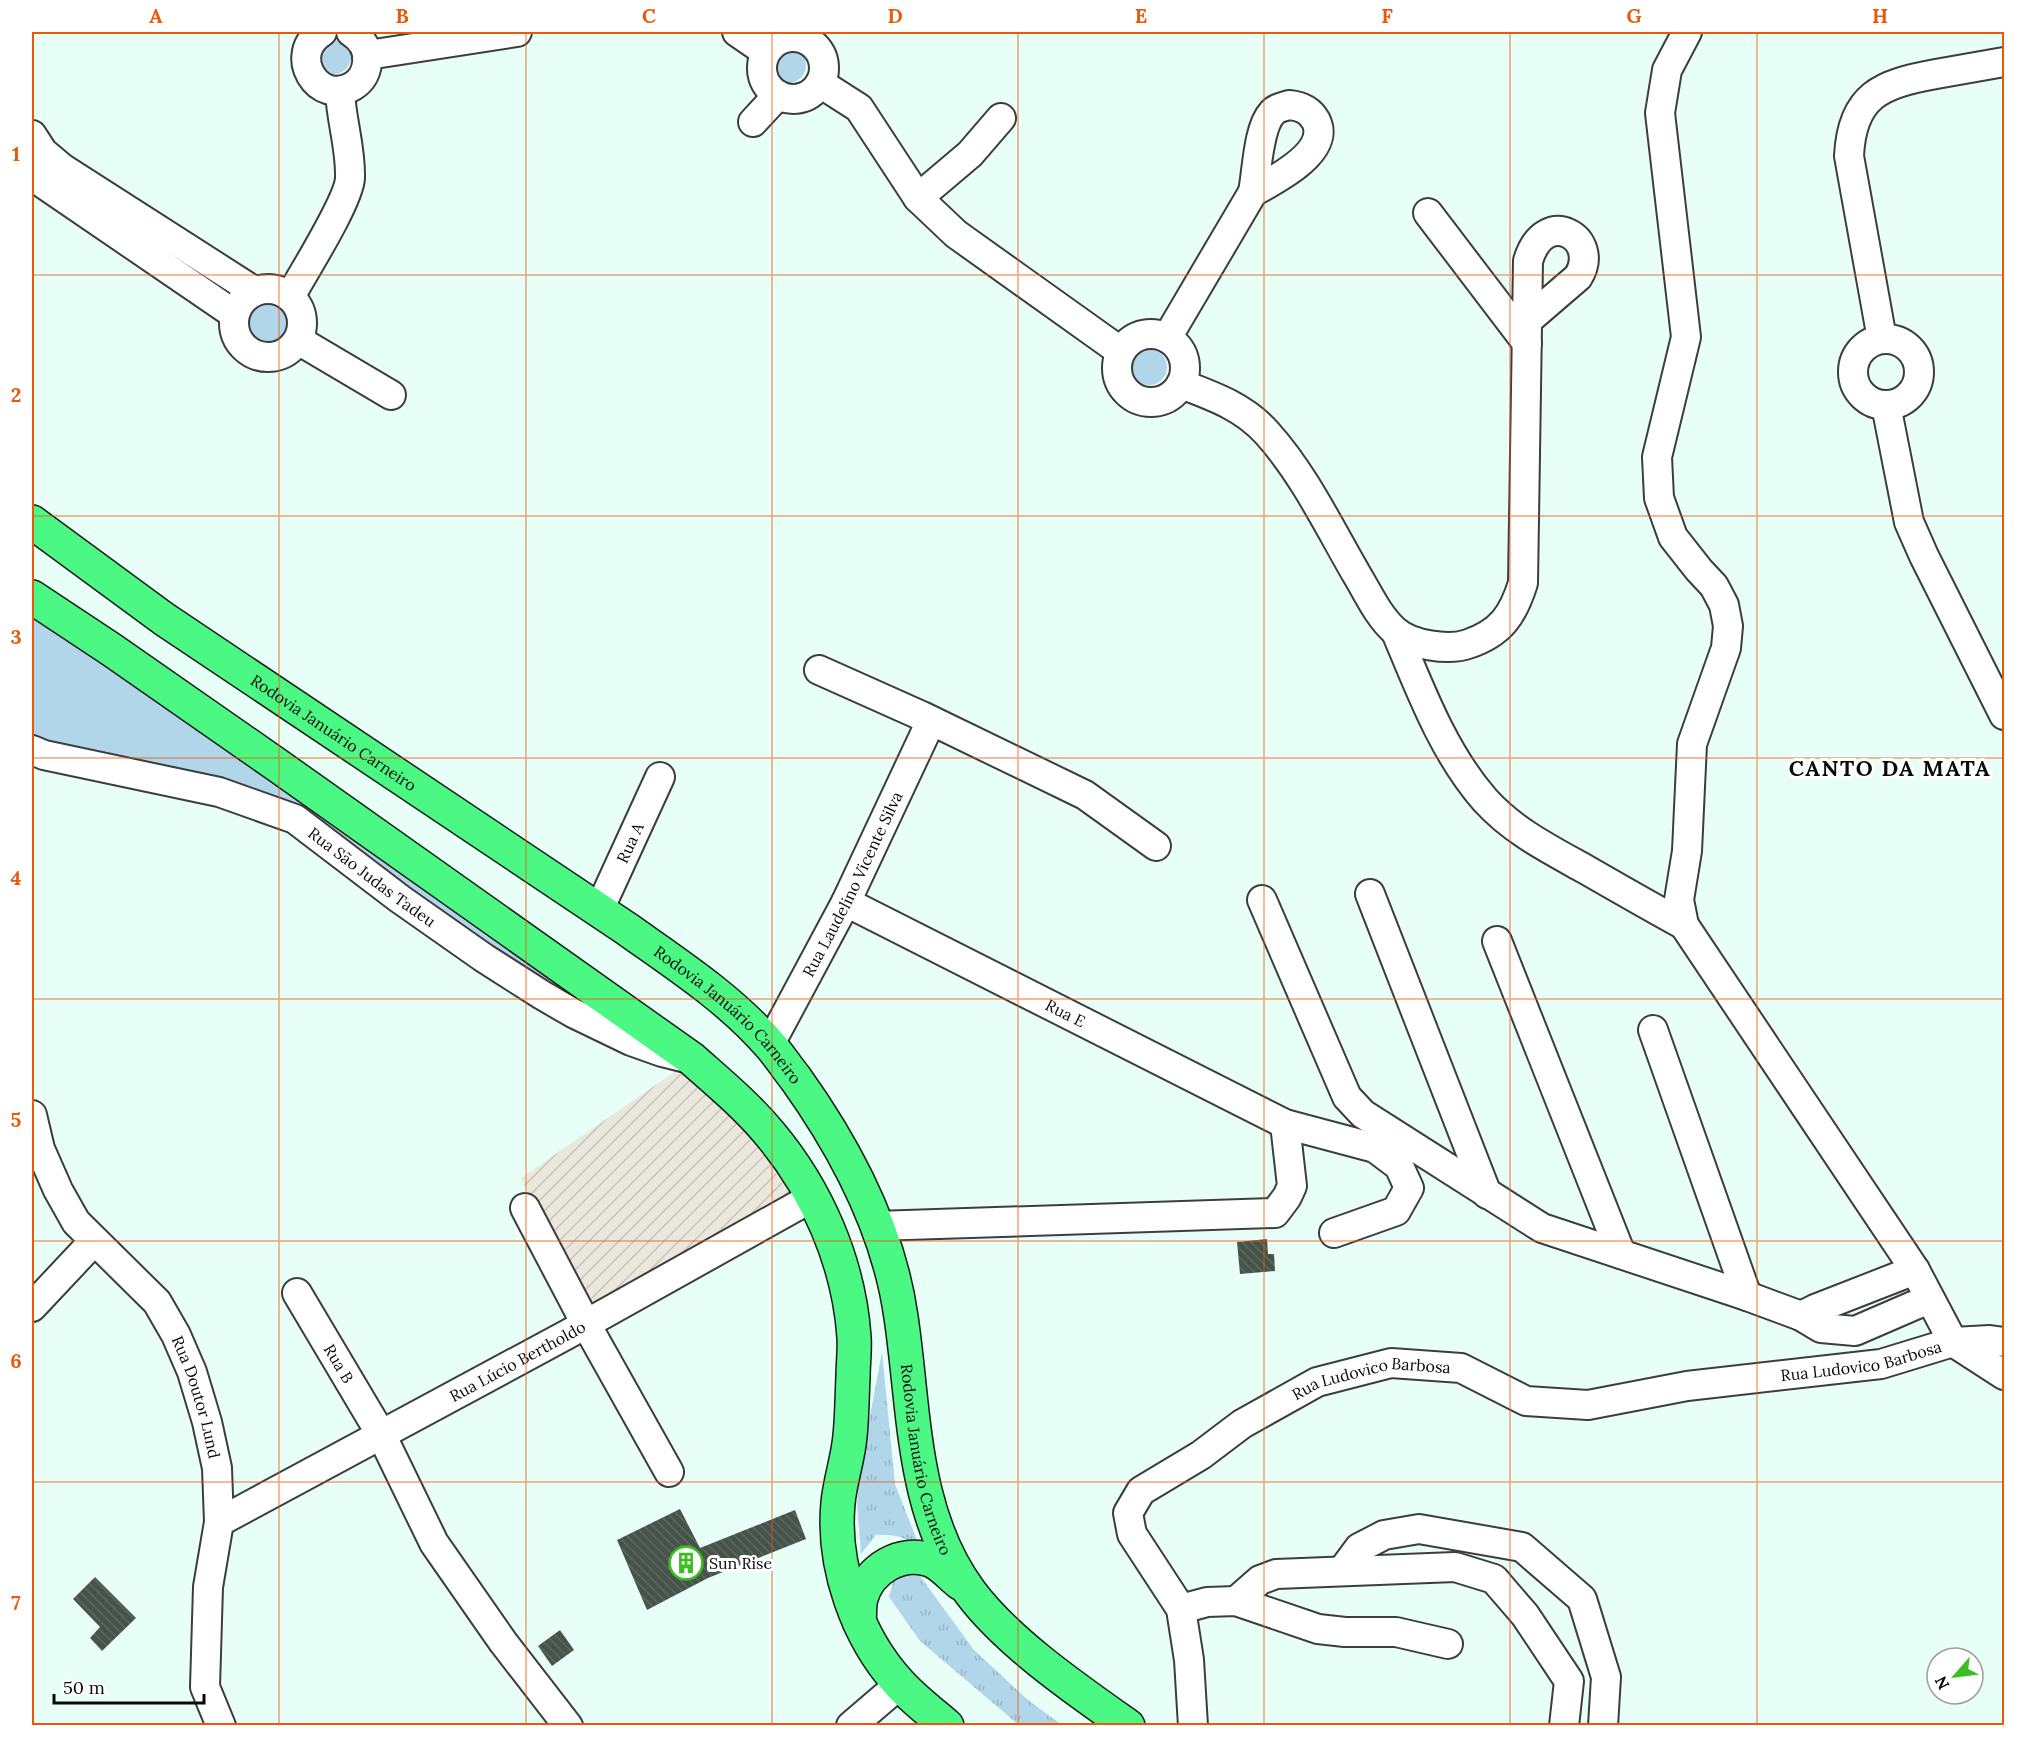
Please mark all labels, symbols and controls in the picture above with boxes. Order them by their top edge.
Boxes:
text: A [149,3,163,28]
text: B [395,3,409,28]
text: C [642,3,656,28]
text: D [887,3,903,28]
text: E [1135,3,1147,28]
text: F [1381,3,1393,28]
text: G [1626,3,1642,28]
text: H [1872,3,1888,28]
text: 1 [12,141,20,166]
text: 2 [11,382,21,407]
text: 3 [10,624,22,649]
street label: Rodovia Januário Carneiro [247,670,420,795]
district label: CANTO DA MATA [1789,754,1991,782]
street label: Rua Laudelino Vicente Silva [798,788,907,980]
street label: Rua A [612,819,648,866]
street label: Rua São Judas Tadeu [304,823,440,931]
text: 4 [11,865,22,890]
street label: Rodovia Januário Carneiro [650,941,806,1088]
street label: Rua E [1042,995,1089,1031]
text: 5 [11,1107,22,1132]
street label: Rua Lúcio Bertholdo [446,1316,589,1406]
street label: Rua Doutor Lund [168,1333,225,1461]
street label: Rua Ludovico Barbosa [1779,1336,1944,1385]
street label: Rua B [320,1340,358,1387]
text: 6 [10,1348,22,1373]
street label: Rua Ludovico Barbosa [1288,1353,1452,1404]
street label: Rodovia Januário Carneiro [897,1363,956,1558]
building icon: Sun Rise [668,1545,704,1581]
place label: Sun Rise [709,1553,772,1573]
text: 7 [11,1590,21,1615]
north arrow [1925,1646,1985,1706]
scale bar [54,1667,204,1705]
text: N [1930,1673,1953,1693]
text: 50 m [63,1676,105,1699]

